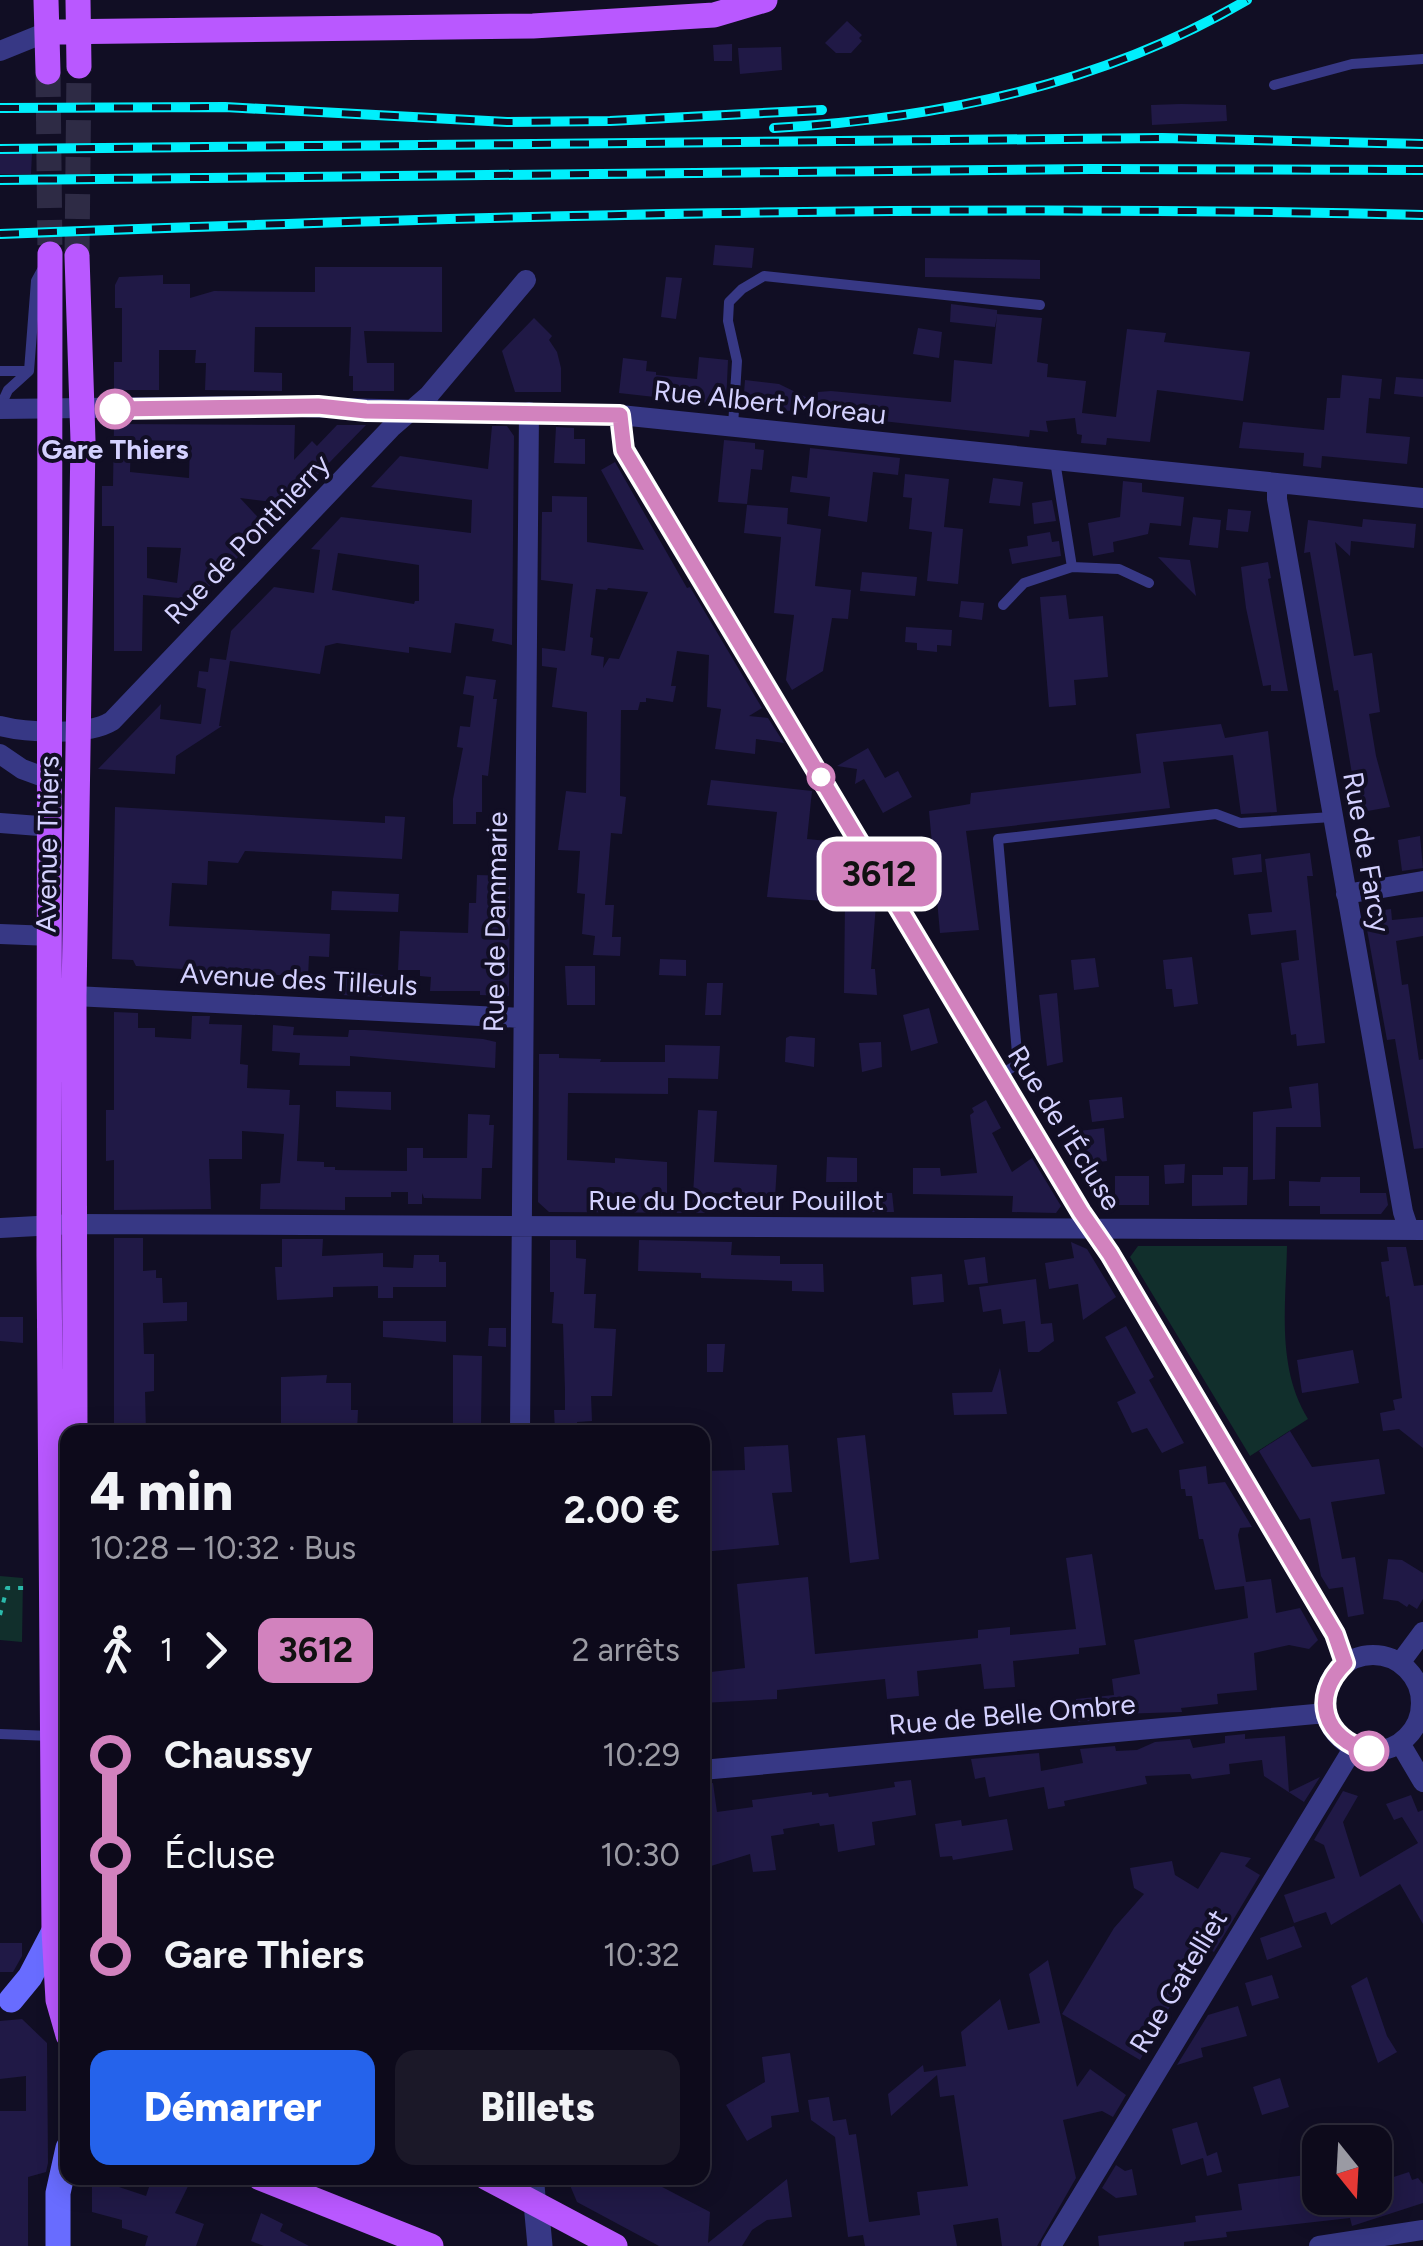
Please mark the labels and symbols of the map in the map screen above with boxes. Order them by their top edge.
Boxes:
street label: Rue Albert Moreau [652,373,888,431]
marker: Gare Thiers [96,390,134,428]
place label: Gare Thiers [41,432,189,466]
street label: Rue de Ponthierry [157,447,337,631]
street label: Avenue Thiers [28,755,66,933]
unlabelled marker [808,764,834,790]
street label: Rue de Farcy [1336,769,1398,935]
street label: Rue de Dammarie [476,811,514,1033]
line badge: 3612 [809,842,949,906]
street label: Avenue des Tilleuls [179,956,419,1002]
street label: Rue de l'Écluse [1001,1039,1129,1217]
street label: Rue du Docteur Pouillot [588,1183,884,1217]
street label: Rue de Belle Ombre [887,1686,1137,1742]
unlabelled marker [1350,1732,1388,1770]
street label: Rue Gatelliet [1122,1903,1234,2059]
north arrow [1302,2125,1392,2215]

